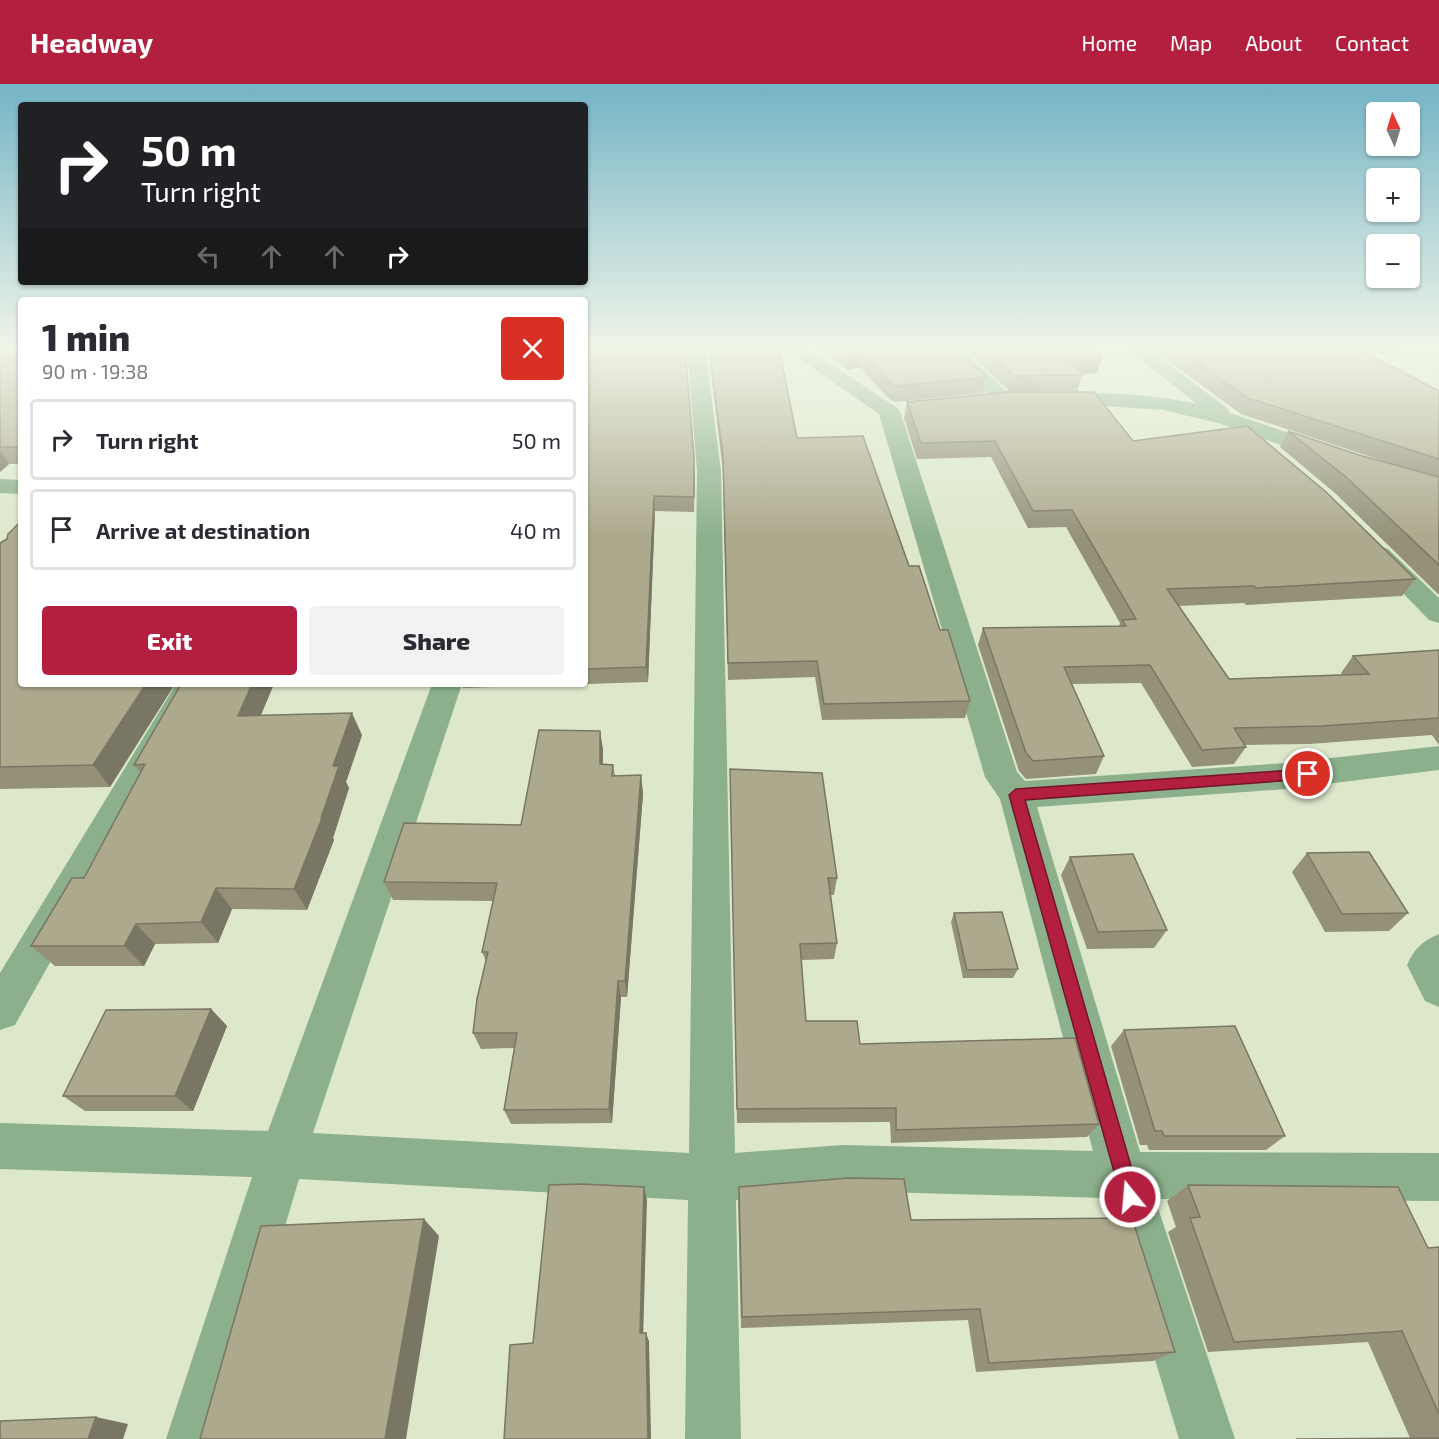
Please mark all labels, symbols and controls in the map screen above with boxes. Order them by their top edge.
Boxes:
text: Headway [30,25,153,59]
text: Home [1081,30,1137,55]
text: Map [1170,30,1212,55]
text: About [1245,30,1302,55]
text: Contact [1335,30,1409,55]
north arrow [1366,102,1420,156]
map controls [1366,102,1420,288]
text: 50 m [141,124,237,174]
icon: right [42,126,120,204]
button: + [1366,168,1420,222]
text: Turn right [141,175,261,207]
button: − [1366,234,1420,288]
icon: left [192,240,225,273]
icon: ahead [255,240,288,273]
icon: ahead [318,240,351,273]
icon: right [381,240,414,273]
text: 1 min [42,315,130,358]
button: close [501,317,564,380]
text: 90 m · 19:38 [42,359,149,383]
icon: right [45,423,78,456]
text: Turn right [96,427,198,453]
text: 50 m [512,427,561,453]
icon: arrive [45,513,78,546]
text: Arrive at destination [96,517,310,543]
text: 40 m [510,517,561,543]
button: Exit [42,606,297,675]
button: Share [309,606,564,675]
pin [1282,748,1333,799]
icon: arrive [1291,757,1324,790]
position arrow [1098,1165,1162,1229]

